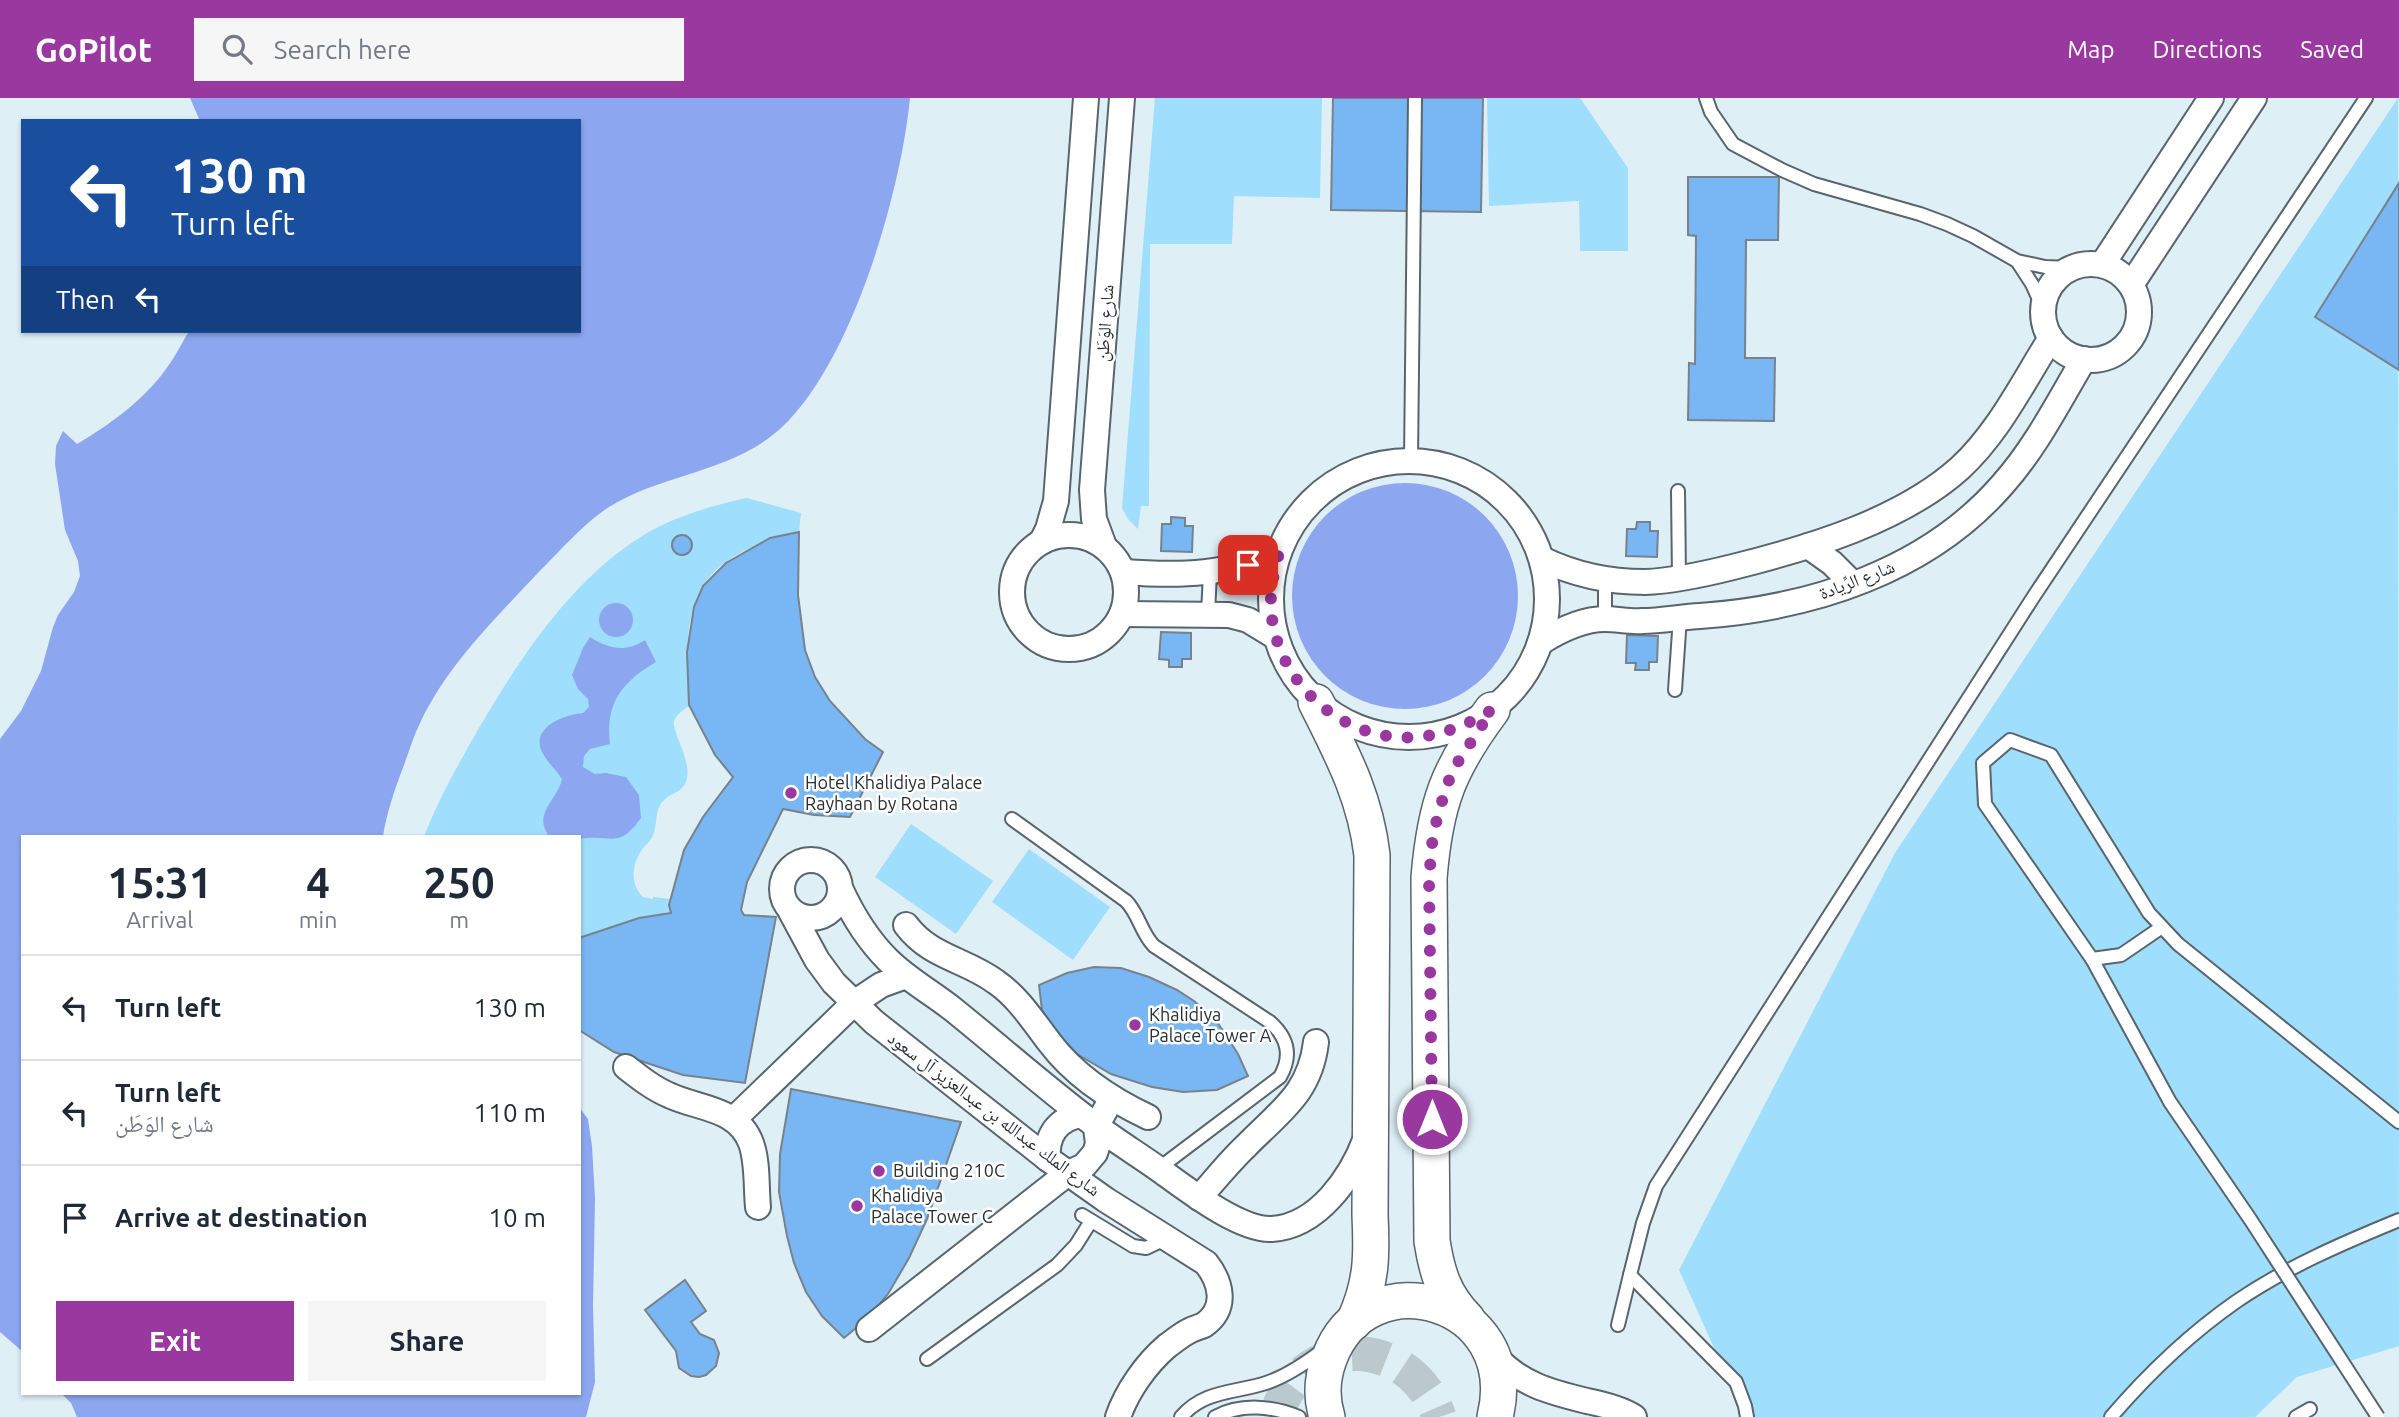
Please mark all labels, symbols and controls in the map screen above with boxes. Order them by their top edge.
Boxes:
search box [194,18,684,81]
icon: search [218,30,256,68]
text: GoPilot [35,31,152,68]
text: Search here [274,35,411,64]
text: Map [2067,36,2114,63]
text: Directions [2152,36,2262,63]
text: Saved [2300,36,2364,63]
icon: left [56,147,147,238]
text: 130 m [171,147,308,202]
text: Turn left [171,205,295,241]
icon: left [129,280,167,318]
street label: شارع الوَطَن [1091,284,1119,362]
text: Then [56,285,115,314]
pin [1218,535,1278,595]
icon: arrive [1229,546,1267,584]
street label: شارع الرِّيادة [1816,556,1898,604]
place label: Hotel Khalidiya Palace Rayhaan by Rotana [805,772,982,813]
marker: Hotel Khalidiya Palace Rayhaan by Rotana [783,785,799,801]
text: 15:31 [107,859,212,906]
text: 4 [306,859,330,906]
text: 250 [424,859,495,906]
text: Arrival [126,907,193,932]
text: min [299,907,337,932]
text: m [449,907,469,932]
icon: left [56,989,94,1027]
text: Turn left [115,993,221,1022]
text: 130 m [474,993,546,1022]
place label: Khalidiya Palace Tower A [1149,1004,1272,1045]
marker: Khalidiya Palace Tower A [1127,1017,1143,1033]
street label: شارع الملك عبدالله بن عبدالعزيز آل سعود [883,1027,1105,1201]
text: Turn left [115,1078,221,1107]
position arrow [1395,1082,1469,1156]
icon: left [56,1094,94,1132]
text: 110 m [474,1098,546,1127]
text: شارع الوَطَن [115,1111,214,1136]
place label: Building 210C [893,1160,1005,1180]
marker: Building 210C [871,1163,887,1179]
place label: Khalidiya Palace Tower C [871,1185,993,1226]
marker: Khalidiya Palace Tower C [849,1198,865,1214]
icon: arrive [56,1199,94,1237]
text: Arrive at destination [115,1203,368,1232]
text: 10 m [488,1203,546,1232]
button: Exit [56,1301,294,1381]
button: Share [308,1301,546,1381]

